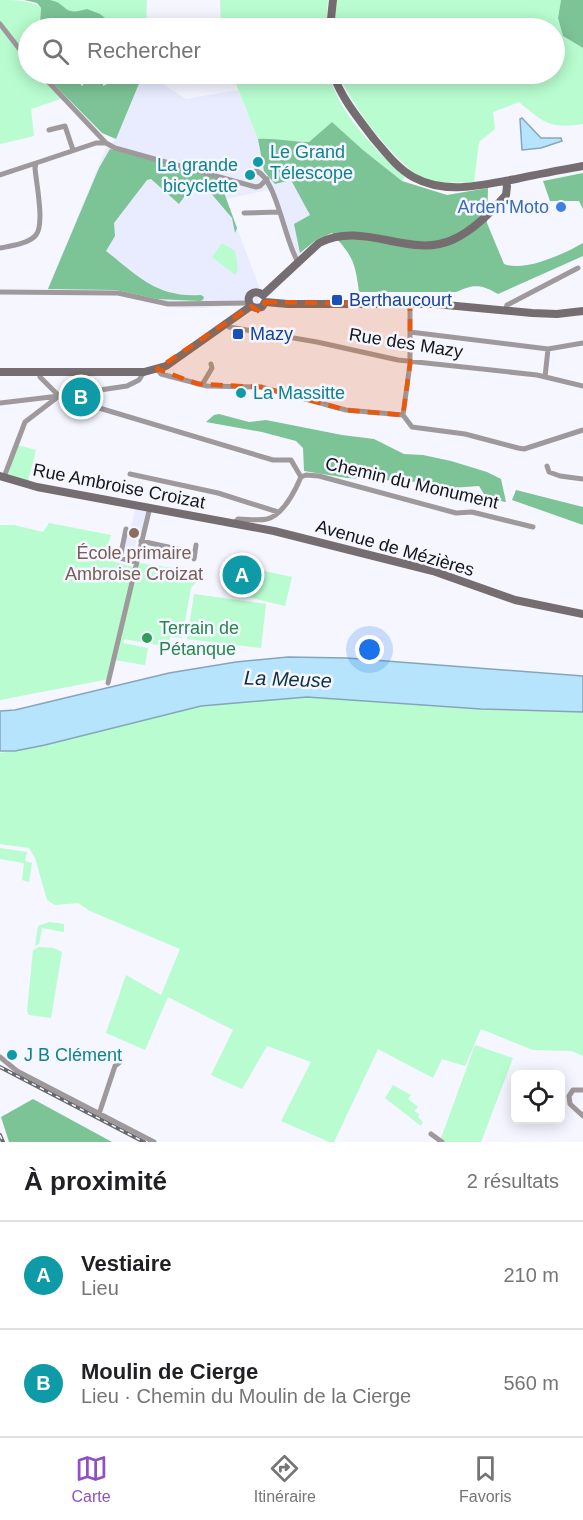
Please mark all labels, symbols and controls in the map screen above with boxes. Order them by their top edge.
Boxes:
search box [18,18,565,84]
icon: search [39,35,72,68]
text: Rechercher [87,38,201,63]
place label: Le Grand Télescope [270,142,353,183]
place label: La grande bicyclette [157,155,238,196]
marker: Le Grand Télescope [251,155,265,169]
marker: La grande bicyclette [243,168,257,182]
place label: Arden'Moto [458,197,549,217]
marker: Arden'Moto [554,200,568,214]
place label: Berthaucourt [349,290,452,310]
marker: Berthaucourt [330,293,344,307]
place label: Mazy [250,324,293,344]
street label: Rue des Mazy [348,324,464,362]
marker: Mazy [231,327,245,341]
pin: B [62,374,100,420]
place label: La Massitte [253,383,345,403]
marker: La Massitte [234,386,248,400]
street label: Chemin du Monument [323,453,501,513]
street label: Rue Ambroise Croizat [31,459,207,513]
street label: Avenue de Mézières [314,516,476,580]
marker: École primaire Ambroise Croizat [127,526,141,540]
place label: École primaire Ambroise Croizat [65,543,203,584]
pin: A [222,552,262,598]
place label: Terrain de Pétanque [159,618,239,659]
marker: Terrain de Pétanque [140,631,154,645]
your location [355,635,384,664]
water label: La Meuse [244,666,332,692]
place label: J B Clément [24,1045,122,1065]
marker: J B Clément [5,1048,19,1062]
map controls [511,1070,565,1124]
button: locate [511,1070,565,1124]
text: À proximité [24,1166,167,1196]
text: 2 résultats [467,1170,559,1192]
text: Vestiaire [81,1251,172,1276]
text: A [36,1264,51,1286]
text: 210 m [503,1264,559,1286]
text: Lieu [81,1277,119,1299]
text: Moulin de Cierge [81,1359,258,1384]
text: B [36,1372,51,1394]
text: 560 m [503,1372,559,1394]
text: Lieu · Chemin du Moulin de la Cierge [81,1385,411,1407]
tab: Carte [72,1452,111,1506]
tab: Itinéraire [254,1452,316,1506]
tab: Favoris [459,1452,511,1506]

